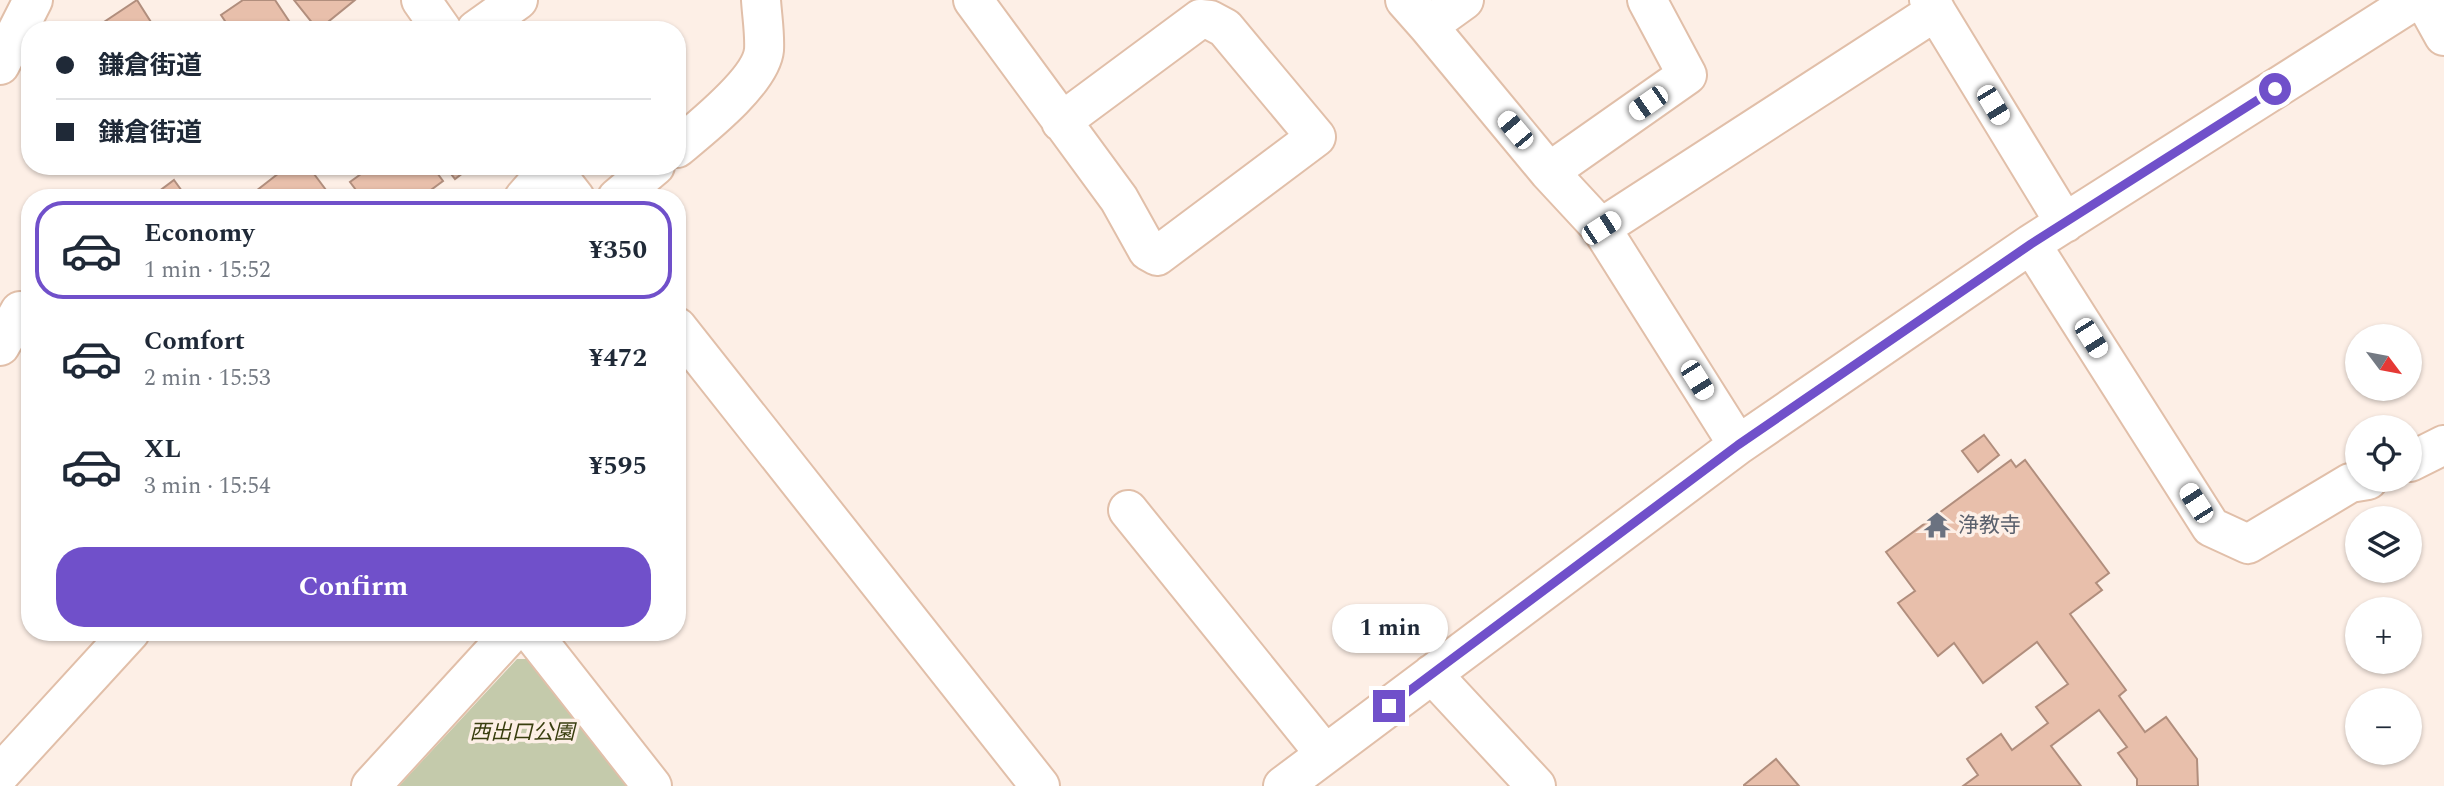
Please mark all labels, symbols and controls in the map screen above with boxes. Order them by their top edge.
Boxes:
text: 鎌倉街道 [98,46,202,86]
route start [2259,73,2291,105]
car [1625,82,1672,124]
car [1974,82,2013,128]
car [1494,107,1537,153]
text: 鎌倉街道 [98,113,202,153]
car [1578,208,1625,248]
text: Economy [144,213,254,253]
icon: car [60,219,123,282]
text: ¥350 [589,230,647,270]
text: 1 min · 15:52 [144,253,271,288]
car [2071,315,2112,361]
text: Comfort [144,321,245,361]
north arrow [2345,324,2422,401]
map controls [2345,324,2422,765]
icon: car [60,327,123,390]
text: ¥472 [589,338,647,378]
car [1677,357,1718,403]
text: 2 min · 15:53 [144,361,271,396]
button: locate [2345,415,2422,492]
text: XL [144,429,181,469]
icon: car [60,435,123,498]
text: ¥595 [589,446,647,486]
text: 3 min · 15:54 [144,469,271,504]
car [2176,480,2217,526]
button: layers [2345,506,2422,583]
temple icon: 浄教寺 [1922,510,1952,540]
place label: 浄教寺 [1958,510,2021,542]
button: Confirm [56,547,651,627]
button: + [2345,597,2422,674]
callout: 1 min [1331,604,1447,654]
text: 1 min [1359,611,1421,646]
button: − [2345,688,2422,765]
route end [1373,690,1405,722]
park label: 西出口公園 [470,717,577,749]

